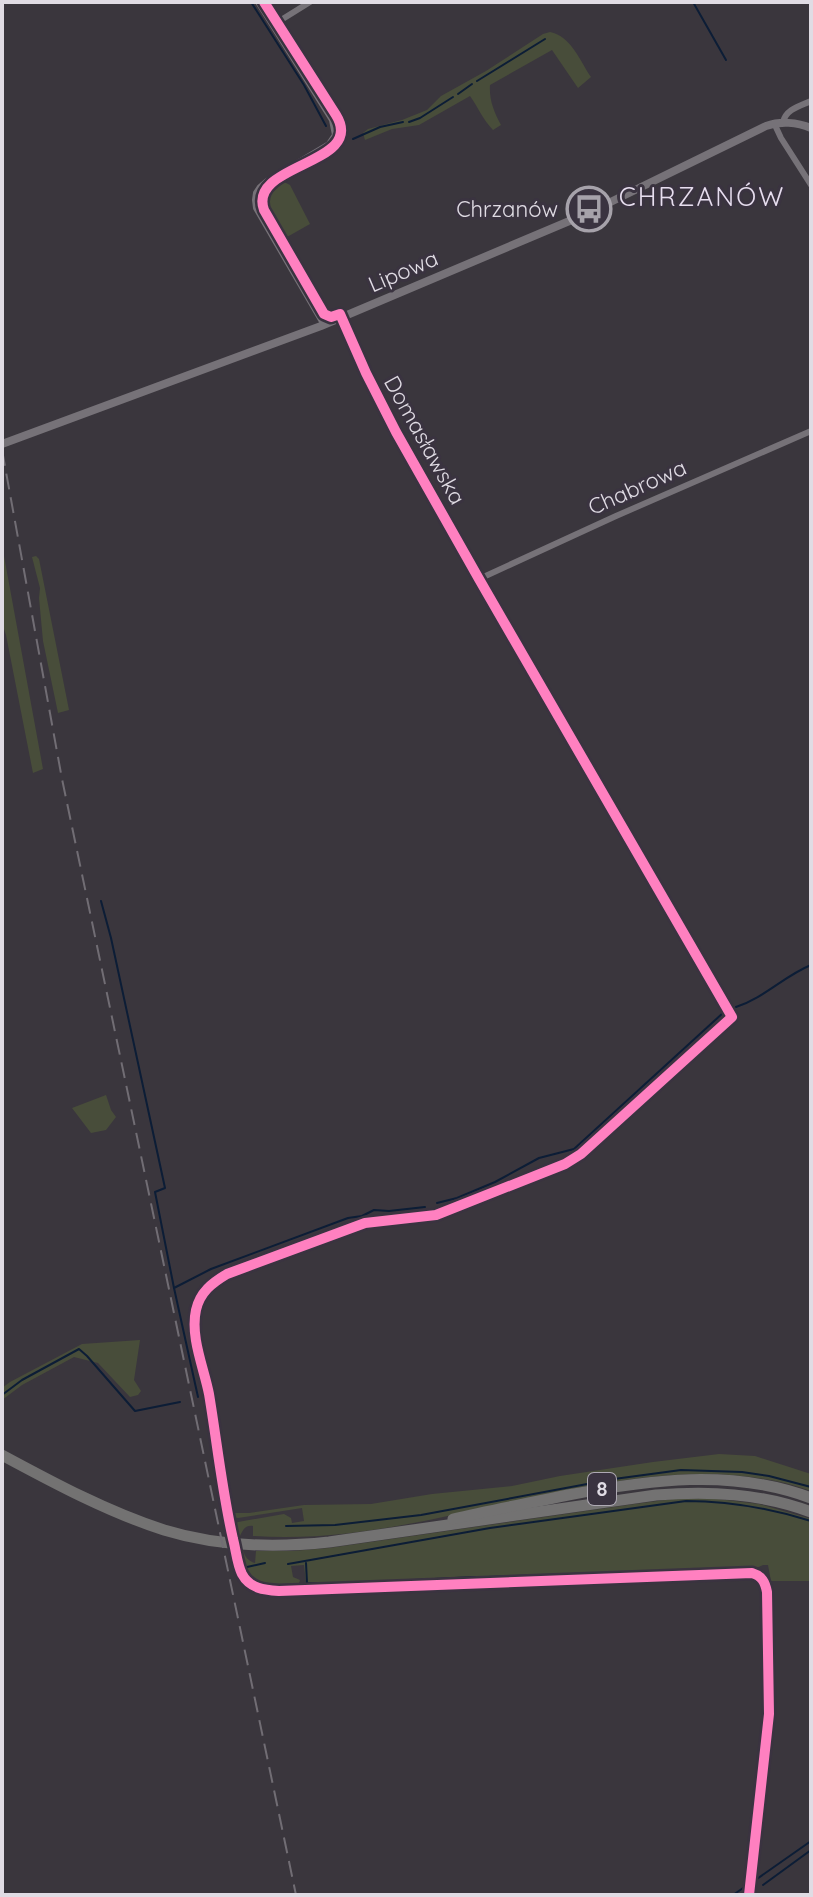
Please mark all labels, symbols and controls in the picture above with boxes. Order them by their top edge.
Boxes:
district label: CHRZANÓW [619,180,785,213]
bus stop icon: Chrzanów [565,185,613,233]
place label: Chrzanów [456,195,558,223]
street label: Lipowa [364,244,442,298]
street label: Domasławska [378,371,472,509]
street label: Chabrowa [583,453,691,521]
road number: 8 [588,1473,616,1505]

